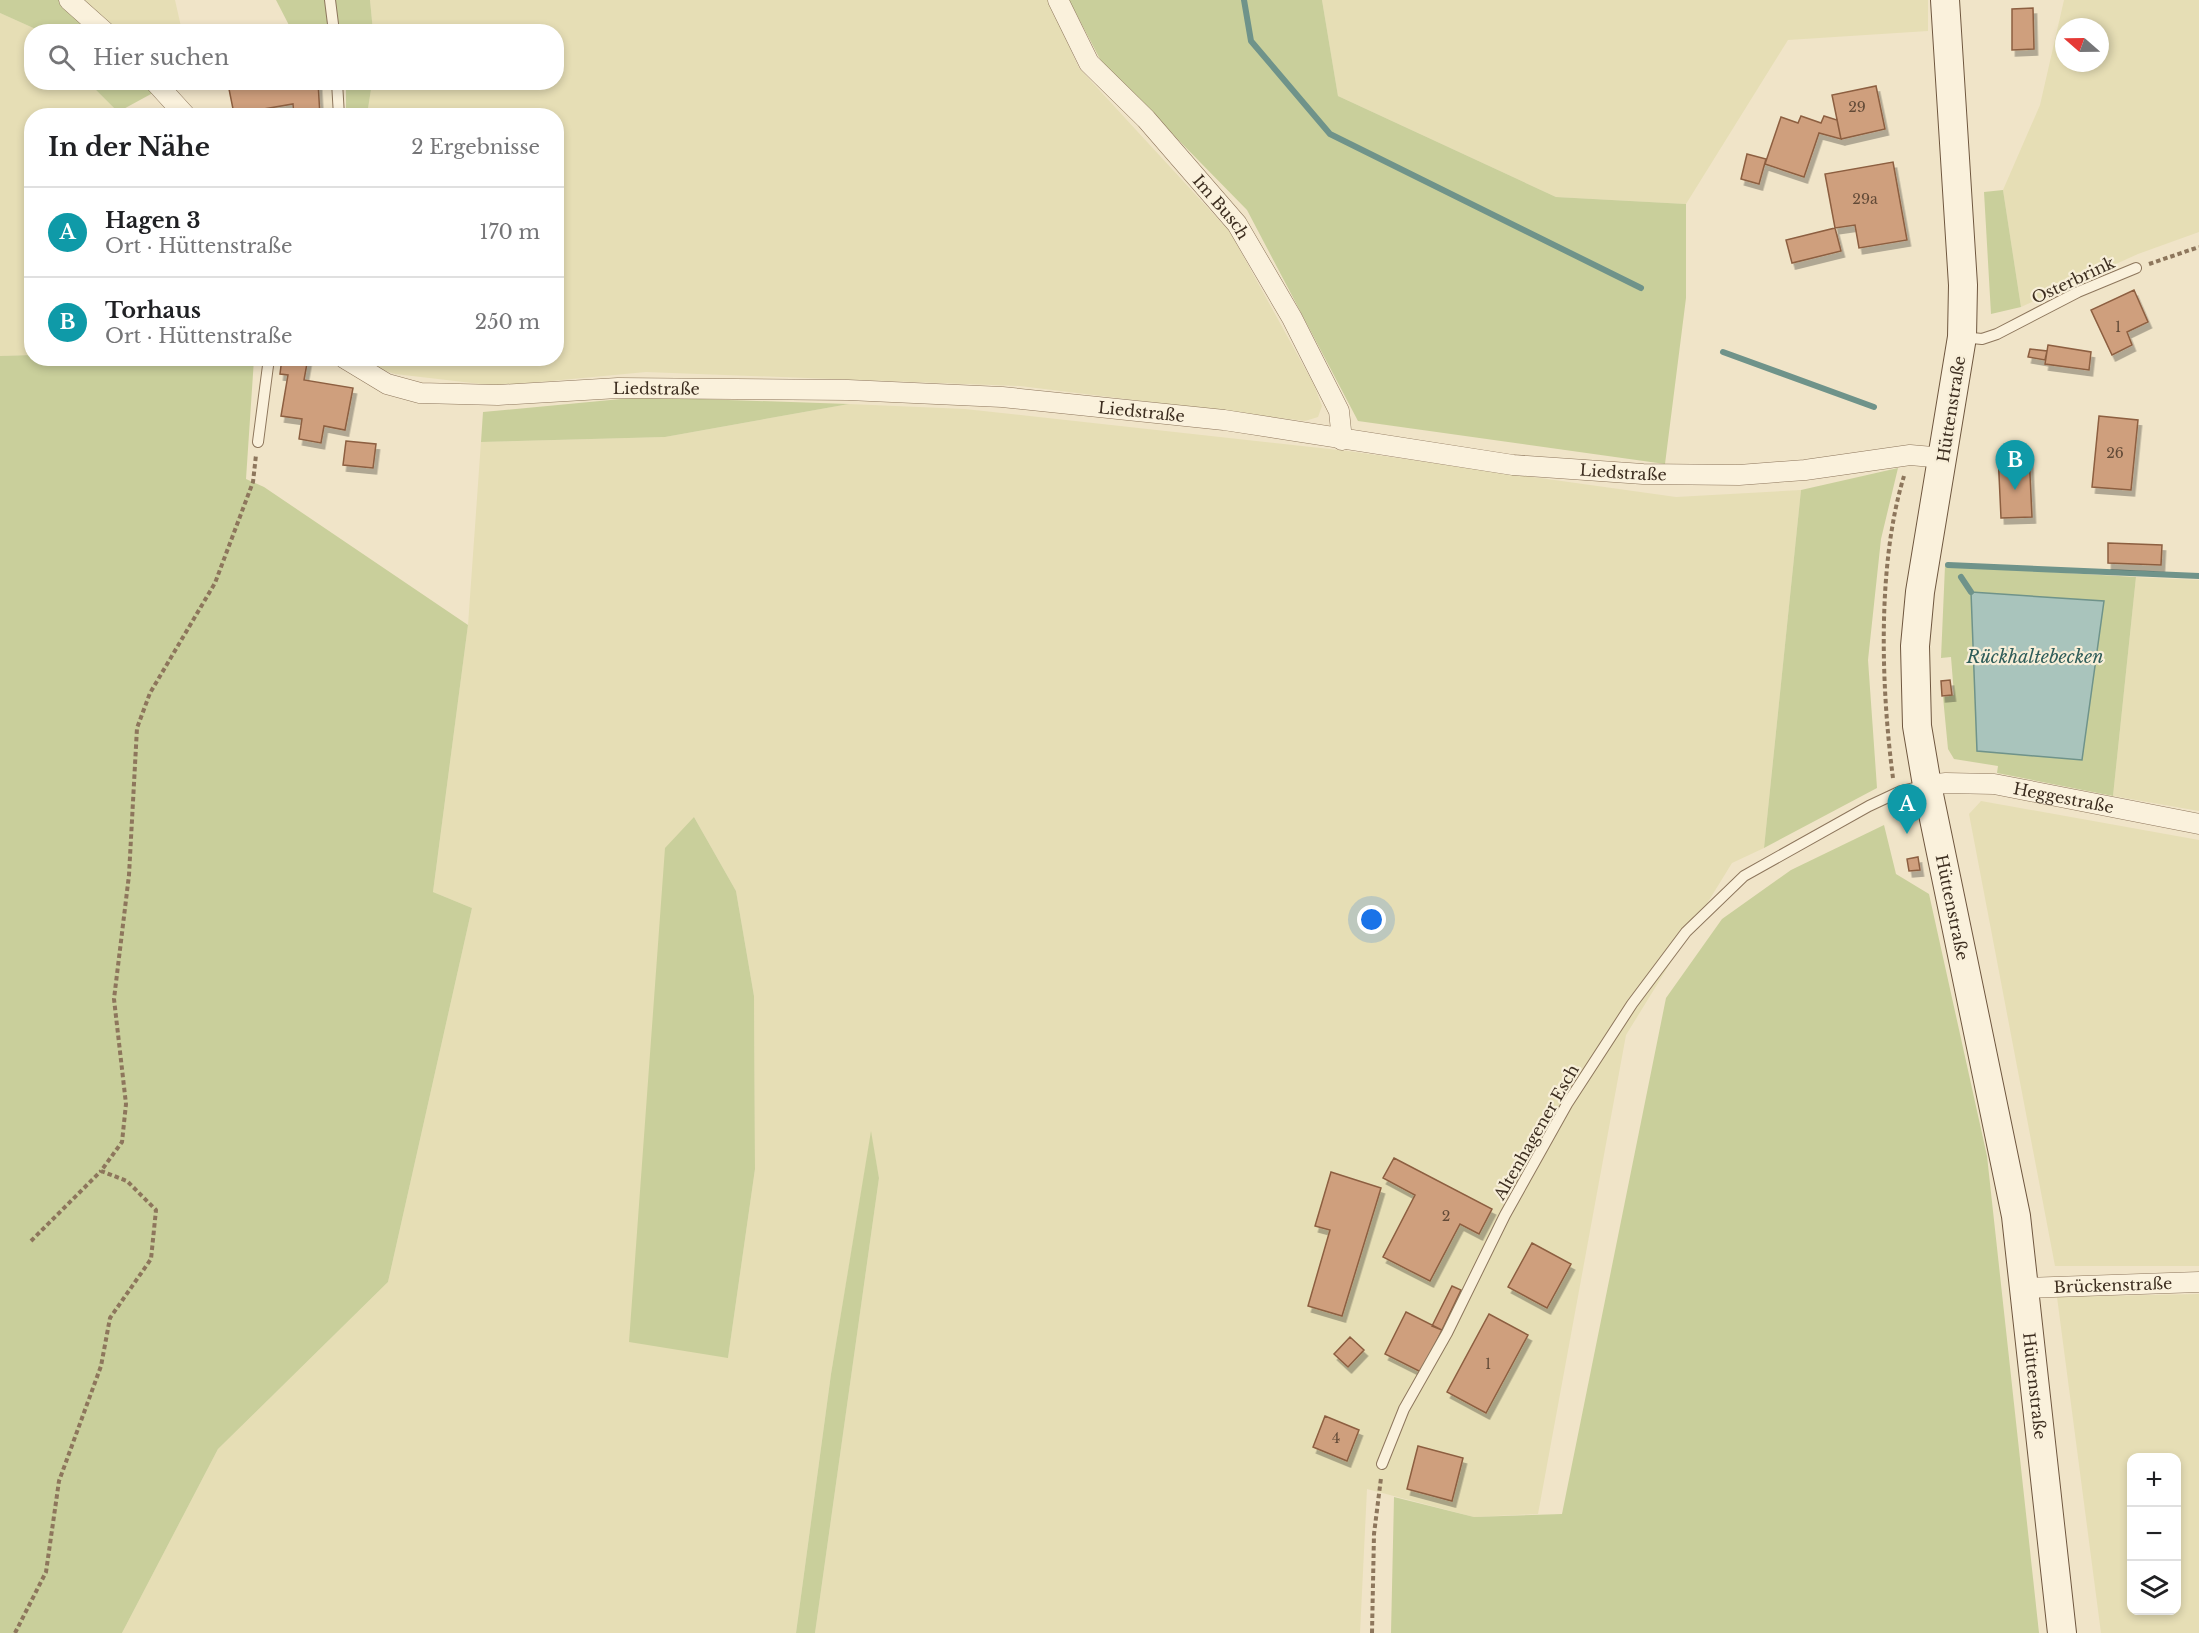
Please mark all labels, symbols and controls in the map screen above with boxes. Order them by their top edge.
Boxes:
north arrow [2055,18,2109,72]
search box [24,24,564,90]
icon: search [45,41,78,74]
text: Hier suchen [93,44,229,71]
house number: 29 [1848,98,1866,116]
text: In der Nähe [48,131,210,163]
text: 2 Ergebnisse [411,135,540,159]
street label: Im Busch [1189,170,1254,243]
house number: 29a [1852,190,1878,208]
text: Hagen 3 [105,207,200,234]
text: A [59,220,76,244]
text: 170 m [480,220,540,244]
text: Ort · Hüttenstraße [105,234,292,258]
street label: Osterbrink [2028,252,2118,308]
text: Torhaus [105,297,201,324]
text: B [60,310,75,334]
text: 250 m [475,310,540,334]
house number: 1 [2115,318,2121,336]
text: Ort · Hüttenstraße [105,324,292,348]
street label: Hüttenstraße [1933,354,1969,464]
street label: Liedstraße [613,378,700,399]
street label: Liedstraße [1097,397,1186,426]
pin: B [1996,440,2034,490]
house number: 26 [2106,444,2124,462]
street label: Liedstraße [1579,460,1667,484]
water label: Rückhaltebecken [1966,646,2103,668]
street label: Heggestraße [2012,778,2115,817]
pin: A [1888,784,1926,834]
street label: Hüttenstraße [1932,853,1973,962]
your location [1357,905,1386,934]
street label: Altenhagener Esch [1489,1061,1583,1204]
house number: 2 [1442,1207,1450,1225]
street label: Brückenstraße [2053,1273,2173,1297]
street label: Hüttenstraße [2019,1331,2051,1440]
house number: 1 [1485,1355,1491,1373]
house number: 4 [1332,1429,1340,1447]
map controls [2127,1453,2181,1615]
button: + [2127,1453,2181,1507]
button: − [2127,1507,2181,1561]
button: layers [2127,1561,2181,1615]

